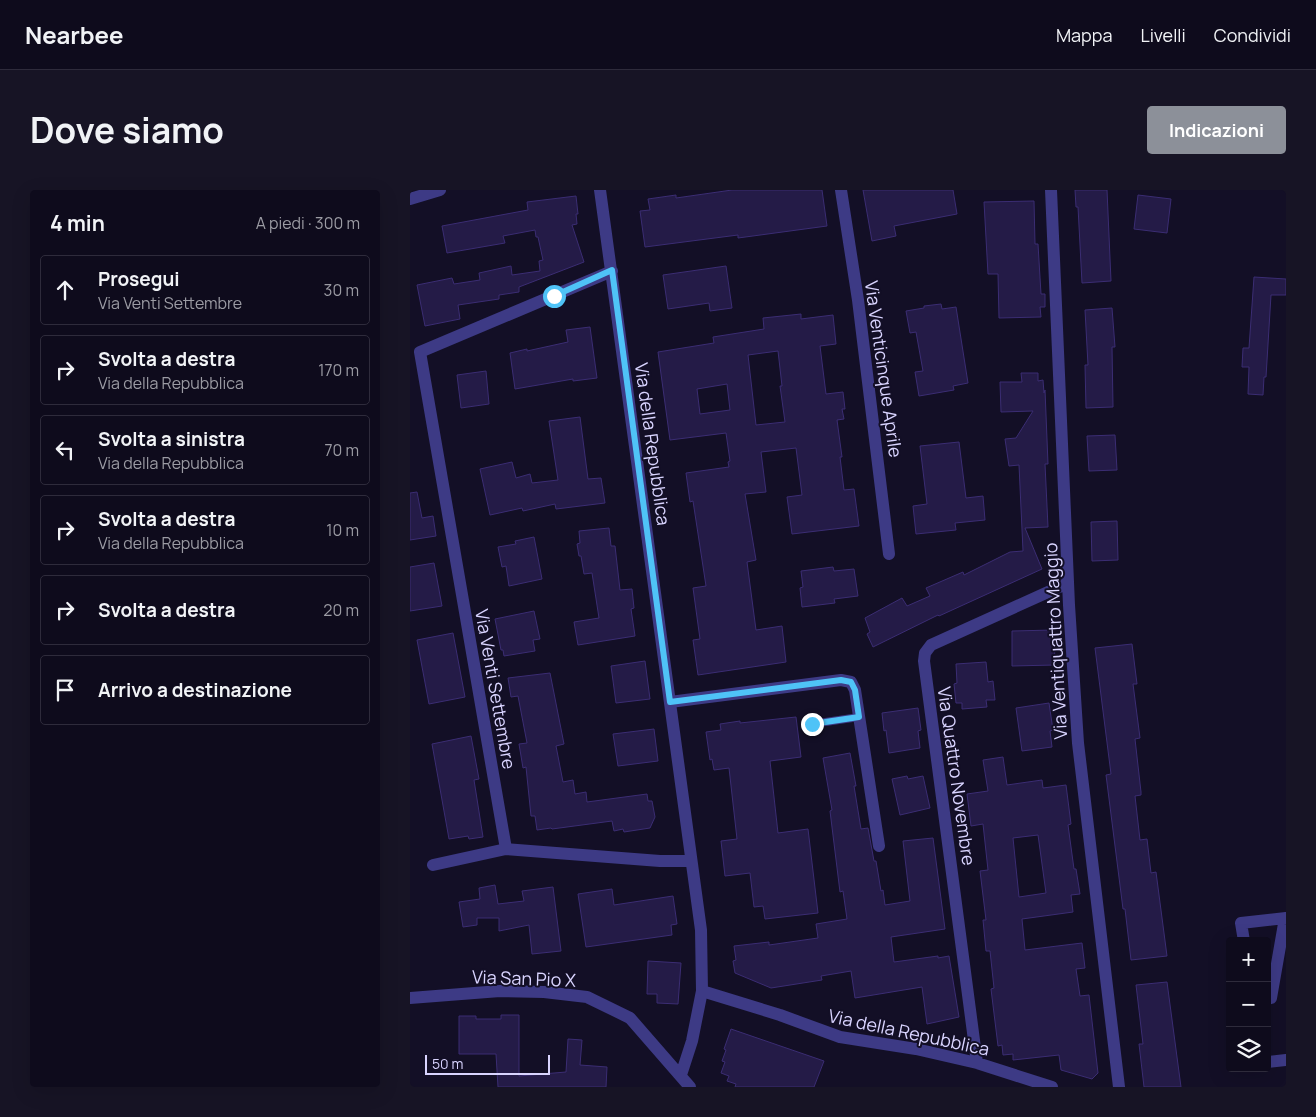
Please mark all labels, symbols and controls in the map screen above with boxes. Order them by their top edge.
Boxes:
text: Nearbee [25,18,124,51]
text: Mappa [1056,23,1112,47]
text: Livelli [1140,23,1186,47]
text: Condividi [1214,23,1291,47]
text: Dove siamo [30,106,224,154]
button: Indicazioni [1147,106,1286,154]
text: 4 min [50,209,105,237]
text: A piedi · 300 m [256,212,360,234]
text: Prosegui [98,266,180,292]
icon: ahead [51,276,79,304]
text: 30 m [324,279,359,301]
street label: Via Venticinque Aprile [860,279,908,459]
route start [543,285,566,308]
text: Via Venti Settembre [98,292,242,314]
text: Svolta a destra [98,346,235,372]
icon: right [51,356,79,384]
text: 170 m [318,359,359,381]
street label: Via della Repubblica [630,361,676,527]
text: Via della Repubblica [98,372,244,394]
text: Svolta a sinistra [98,426,245,452]
icon: left [51,436,79,464]
text: 70 m [324,439,359,461]
text: Via della Repubblica [98,452,244,474]
text: Svolta a destra [98,506,235,532]
icon: right [51,516,79,544]
text: 10 m [326,519,359,541]
text: Via della Repubblica [98,532,244,554]
street label: Via Ventiquattro Maggio [1038,542,1072,740]
icon: right [51,596,79,624]
text: Svolta a destra [98,597,235,623]
text: 20 m [323,599,359,621]
street label: Via Venti Settembre [470,607,522,771]
icon: arrive [51,676,79,704]
text: Arrivo a destinazione [98,677,292,703]
street label: Via Quattro Novembre [933,685,981,867]
route end [801,713,824,736]
map controls [1226,937,1271,1072]
button: + [1226,937,1271,982]
street label: Via San Pio X [472,964,576,992]
button: − [1226,982,1271,1027]
street label: Via della Repubblica [826,1003,992,1061]
button: layers [1226,1027,1271,1072]
scale bar [425,1052,550,1075]
text: 50 m [432,1054,463,1073]

